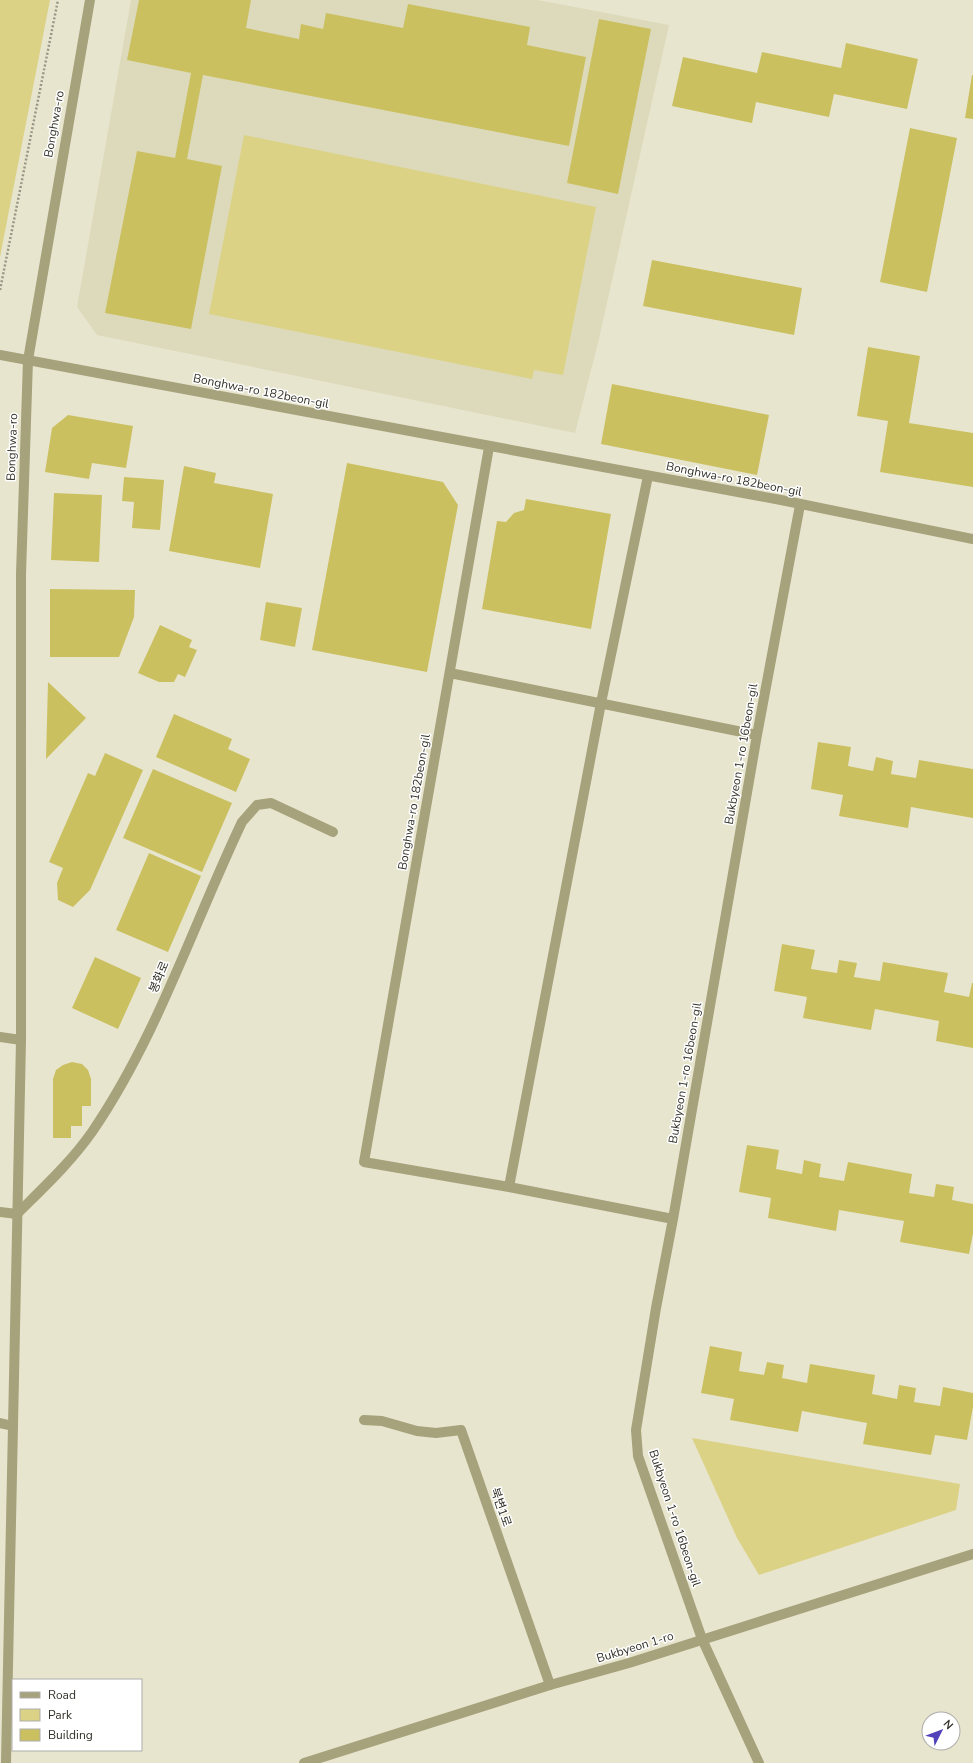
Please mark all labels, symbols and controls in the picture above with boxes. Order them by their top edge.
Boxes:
street label: Bonghwa-ro [40,89,68,159]
street label: Bonghwa-ro 182beon-gil [192,370,331,412]
street label: Bonghwa-ro [3,413,21,481]
street label: Bonghwa-ro 182beon-gil [665,458,804,500]
street label: Bukbyeon 1-ro 16beon-gil [721,682,761,826]
street label: Bonghwa-ro 182beon-gil [394,732,434,871]
street label: 봉화로 [145,959,173,995]
street label: Bukbyeon 1-ro 16beon-gil [665,1001,705,1145]
street label: Bukbyeon 1-ro 16beon-gil [645,1448,705,1589]
street label: 북변1로 [487,1485,515,1529]
street label: Bukbyeon 1-ro [594,1628,676,1666]
legend [12,1679,142,1751]
text: Road [48,1687,76,1703]
text: Park [48,1707,73,1723]
north arrow [921,1711,961,1751]
text: N [940,1717,956,1733]
text: Building [48,1727,93,1743]

